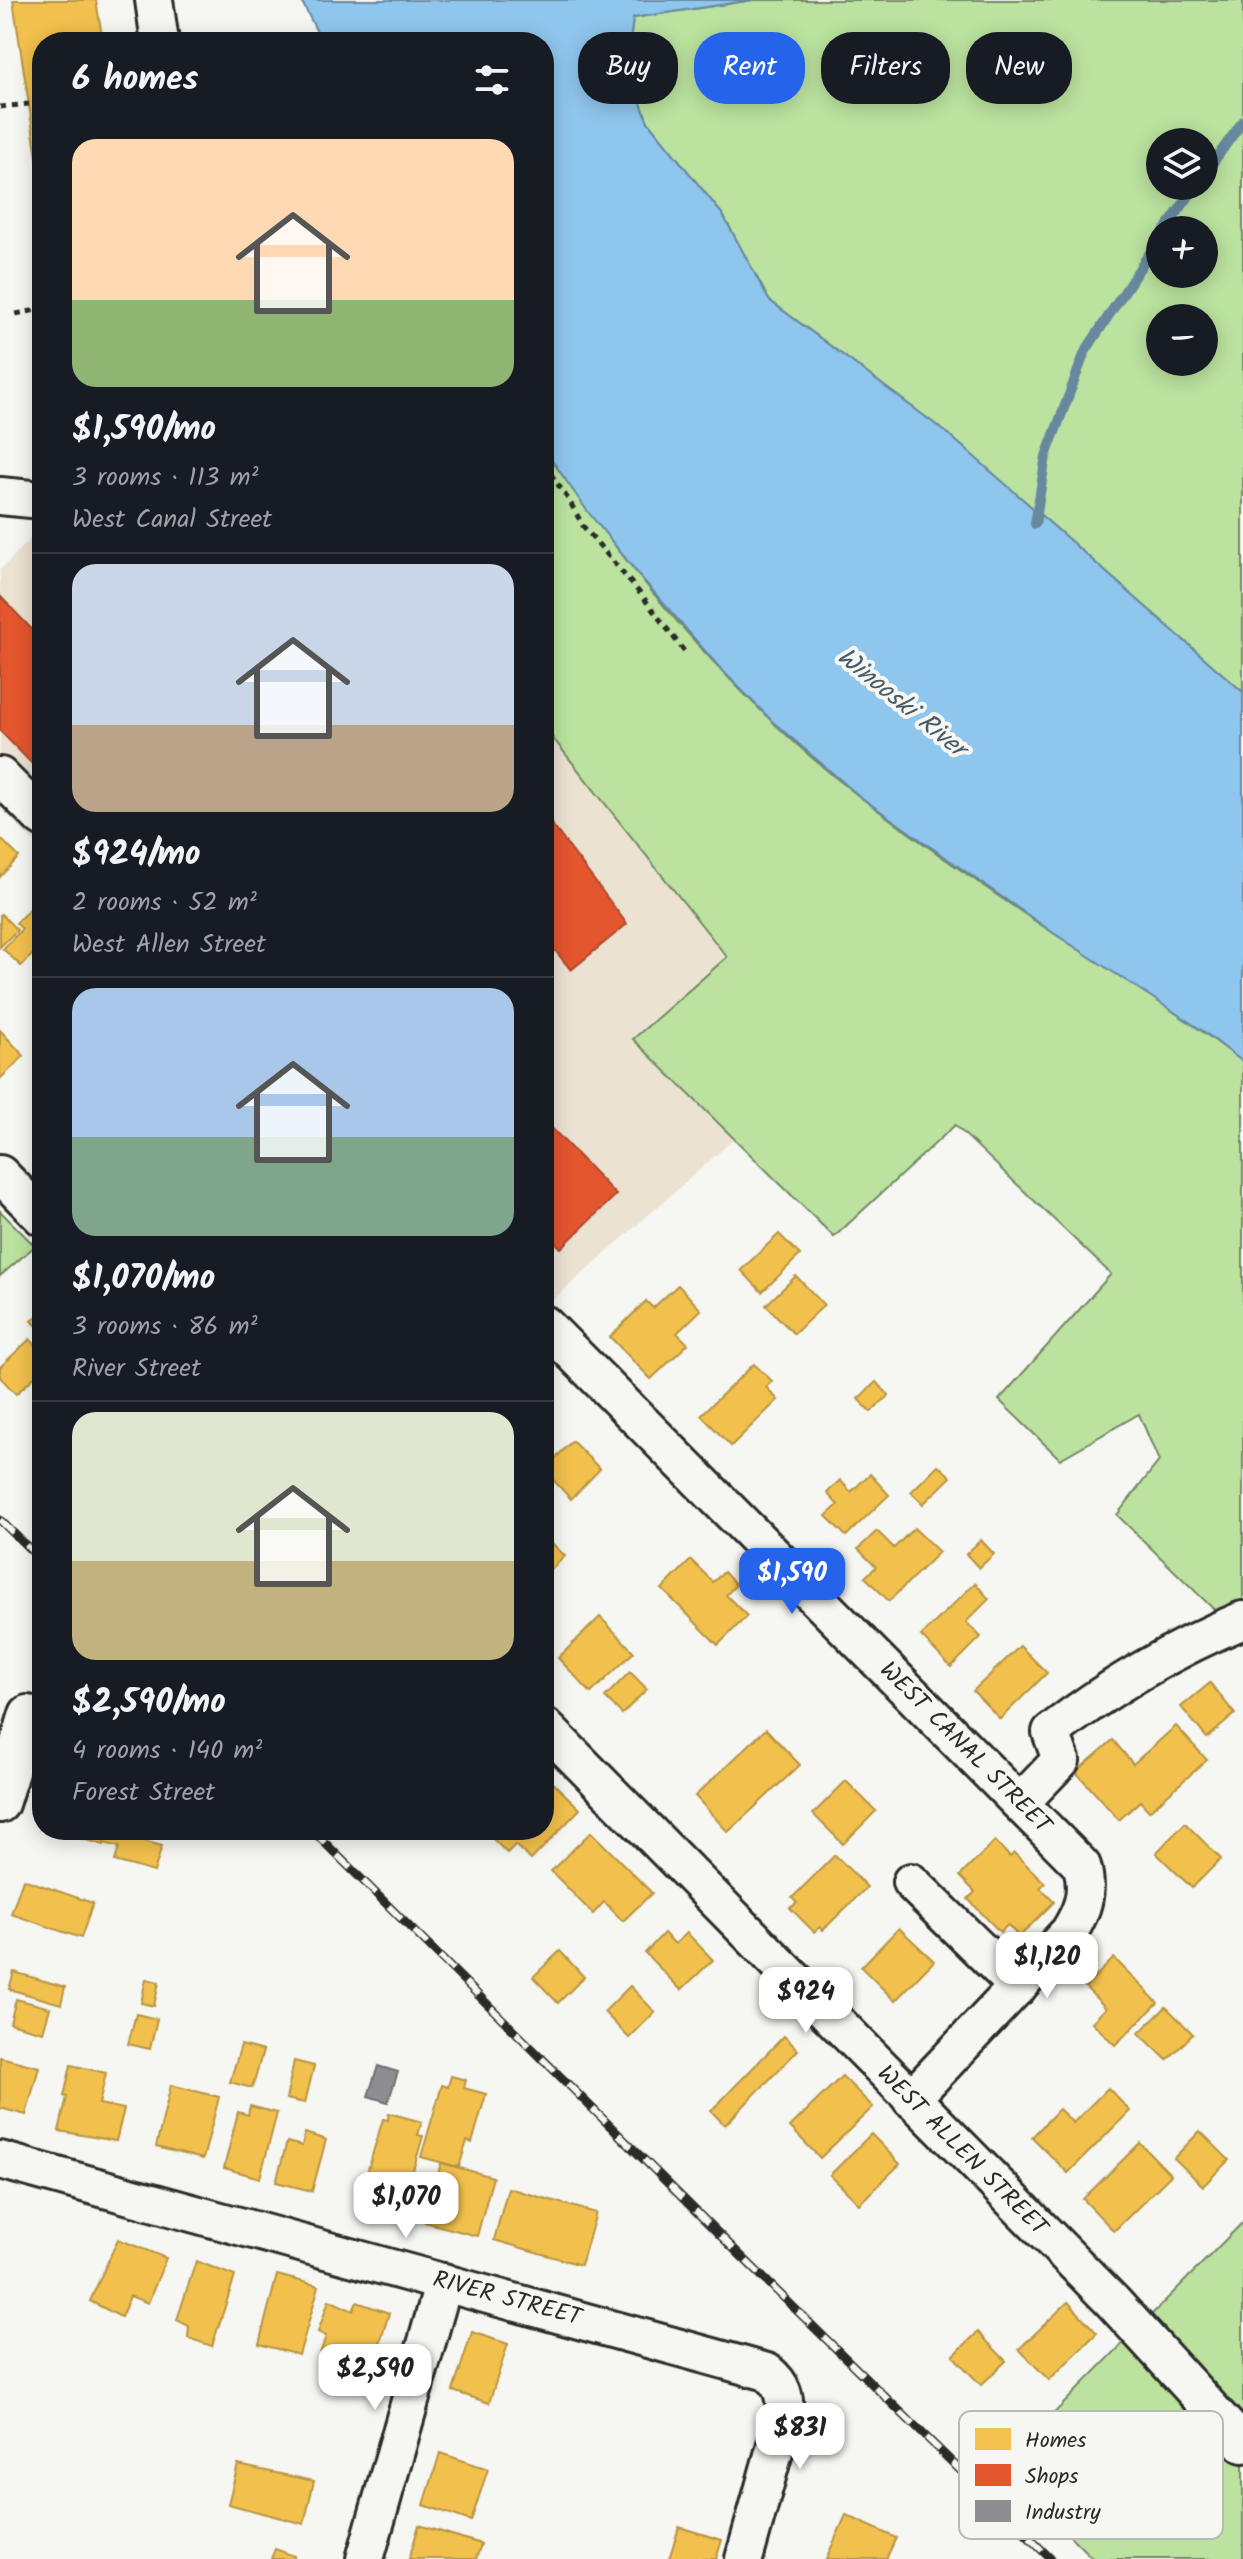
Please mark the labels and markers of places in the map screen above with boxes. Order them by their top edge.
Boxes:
pin: $1,590 [727,1548,857,1616]
pin: $1,120 [982,1932,1112,2000]
pin: $924 [759,1967,853,2035]
pin: $1,070 [341,2172,471,2240]
pin: $2,590 [310,2344,440,2412]
pin: $831 [753,2403,847,2471]

